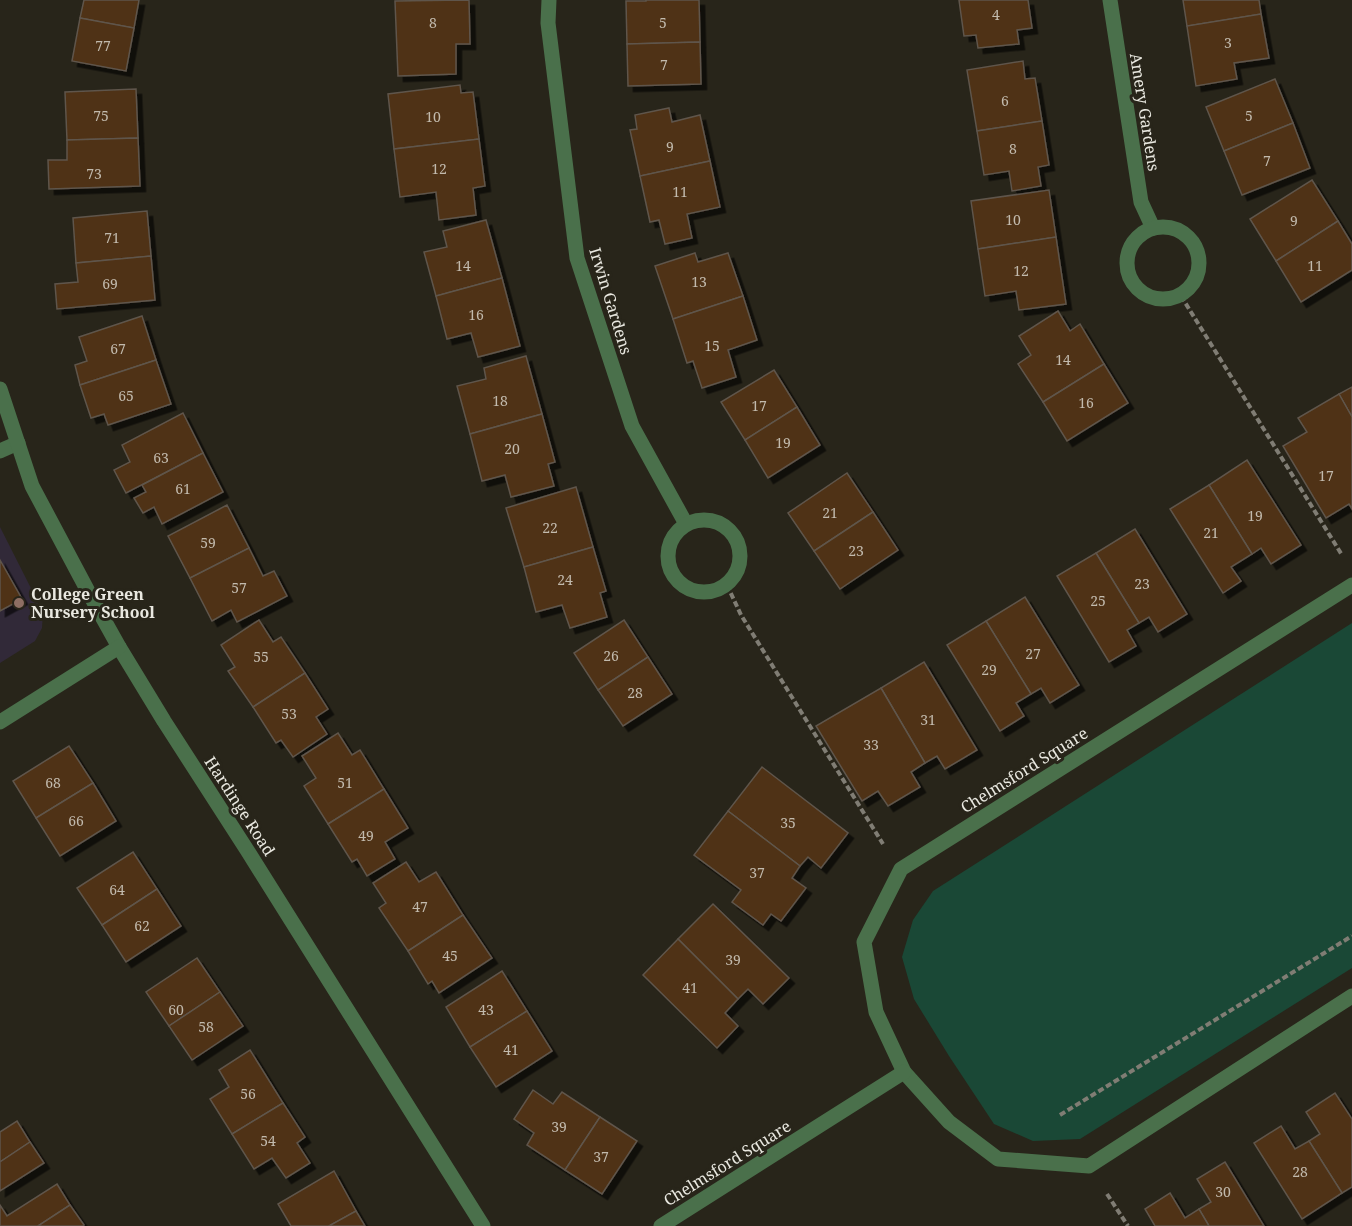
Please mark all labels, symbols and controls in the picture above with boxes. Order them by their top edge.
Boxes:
house number: 4 [992,5,1000,24]
house number: 8 [429,13,437,32]
house number: 5 [659,13,667,32]
house number: 3 [1224,33,1232,52]
house number: 77 [95,36,111,55]
street label: Amery Gardens [1125,51,1165,173]
house number: 7 [660,55,668,74]
house number: 6 [1001,91,1009,110]
house number: 75 [93,106,109,125]
house number: 5 [1245,106,1253,125]
house number: 10 [425,107,441,126]
house number: 9 [666,137,674,156]
house number: 8 [1009,139,1017,158]
house number: 7 [1263,151,1271,170]
house number: 12 [431,159,447,178]
house number: 73 [86,164,102,183]
house number: 11 [672,182,688,201]
house number: 10 [1005,210,1021,229]
house number: 9 [1290,211,1298,230]
house number: 71 [104,228,120,247]
street label: Irwin Gardens [584,245,638,357]
house number: 14 [455,256,471,275]
house number: 11 [1307,256,1323,275]
house number: 12 [1013,261,1029,280]
house number: 13 [691,272,707,291]
house number: 69 [102,274,118,293]
house number: 16 [468,305,484,324]
house number: 15 [704,336,720,355]
house number: 67 [110,339,126,358]
house number: 14 [1055,350,1071,369]
house number: 65 [118,386,134,405]
house number: 18 [492,391,508,410]
house number: 16 [1078,393,1094,412]
house number: 17 [751,396,767,415]
house number: 19 [775,433,791,452]
house number: 20 [504,439,520,458]
house number: 63 [153,448,169,467]
house number: 17 [1318,466,1334,485]
house number: 61 [175,479,191,498]
house number: 21 [822,503,838,522]
house number: 19 [1247,506,1263,525]
house number: 22 [542,518,558,537]
house number: 21 [1203,523,1219,542]
house number: 59 [200,533,216,552]
house number: 23 [848,541,864,560]
house number: 24 [557,570,573,589]
house number: 23 [1134,574,1150,593]
house number: 57 [231,578,247,597]
place label: College Green Nursery School [31,583,155,623]
house number: 25 [1090,591,1106,610]
marker: College Green Nursery School [12,596,26,610]
house number: 27 [1025,644,1041,663]
house number: 26 [603,646,619,665]
house number: 55 [253,647,269,666]
house number: 29 [981,660,997,679]
house number: 28 [627,683,643,702]
house number: 53 [281,704,297,723]
house number: 31 [920,710,936,729]
street label: Chelmsford Square [956,722,1092,818]
house number: 33 [863,735,879,754]
street label: Hardinge Road [200,752,280,860]
house number: 68 [45,773,61,792]
house number: 51 [337,773,353,792]
house number: 66 [68,811,84,830]
house number: 35 [780,813,796,832]
house number: 49 [358,826,374,845]
house number: 37 [749,863,765,882]
house number: 64 [109,880,125,899]
house number: 47 [412,897,428,916]
house number: 62 [134,916,150,935]
house number: 45 [442,946,458,965]
house number: 39 [725,950,741,969]
house number: 41 [682,978,698,997]
house number: 60 [168,1000,184,1019]
house number: 43 [478,1000,494,1019]
house number: 58 [198,1017,214,1036]
house number: 41 [503,1040,519,1059]
house number: 56 [240,1084,256,1103]
street label: Chelmsford Square [659,1115,795,1211]
house number: 39 [551,1117,567,1136]
house number: 54 [260,1131,276,1150]
house number: 37 [593,1147,609,1166]
house number: 28 [1292,1162,1308,1181]
house number: 30 [1215,1182,1231,1201]

